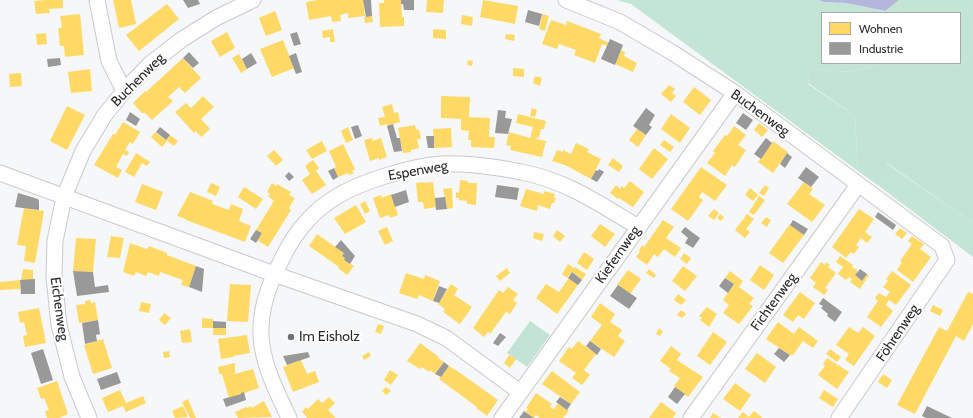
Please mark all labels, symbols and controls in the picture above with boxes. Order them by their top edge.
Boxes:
legend [821,12,961,64]
text: Wohnen [859,21,903,36]
text: Industrie [859,41,903,56]
street label: Buchenweg [108,50,168,110]
street label: Buchenweg [727,86,793,140]
street label: Espenweg [387,157,449,185]
street label: Kiefernweg [592,223,644,287]
street label: Fichtenweg [747,270,801,334]
street label: Eichenweg [46,276,72,342]
street label: Föhrenweg [873,301,923,365]
place label: Im Eisholz [299,329,360,345]
marker: Im Eisholz [286,332,296,342]

